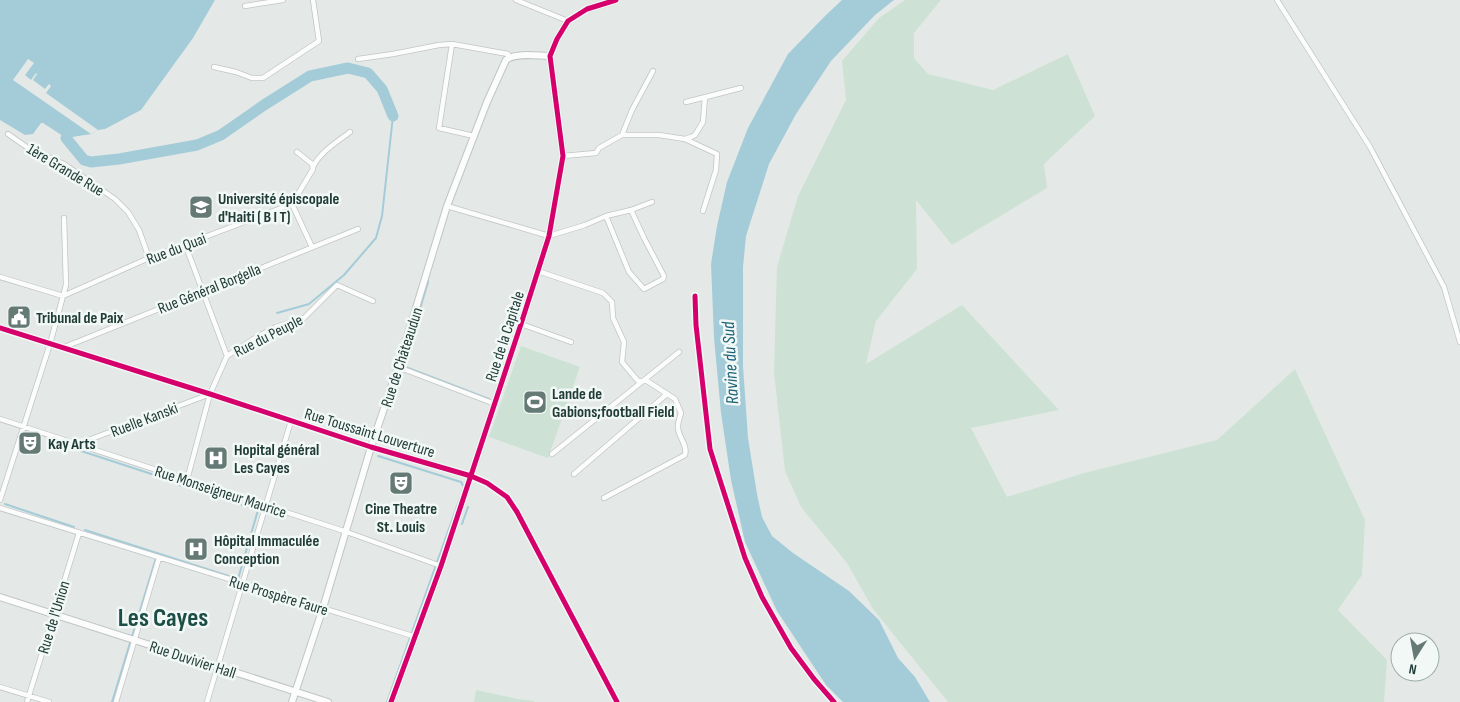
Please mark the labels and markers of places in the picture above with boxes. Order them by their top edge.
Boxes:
place label: Université épiscopale d'Haiti ( B I T) [218,190,339,227]
school or university icon: Université épiscopale d'Haiti ( B I T) [188,194,214,220]
public building icon: Tribunal de Paix [6,304,32,330]
place label: Tribunal de Paix [36,309,124,328]
place label: Lande de Gabions;football Field [552,385,675,422]
sports icon: Lande de Gabions;football Field [522,389,548,415]
theatre icon: Kay Arts [17,430,43,456]
place label: Kay Arts [48,435,96,454]
place label: Hopital général Les Cayes [234,441,319,478]
hospital icon: Hopital général Les Cayes [203,445,229,471]
theatre icon: Cine Theatre St. Louis [388,470,414,496]
place label: Cine Theatre St. Louis [365,500,437,537]
place label: Hôpital Immaculée Conception [214,532,319,569]
hospital icon: Hôpital Immaculée Conception [183,536,209,562]

